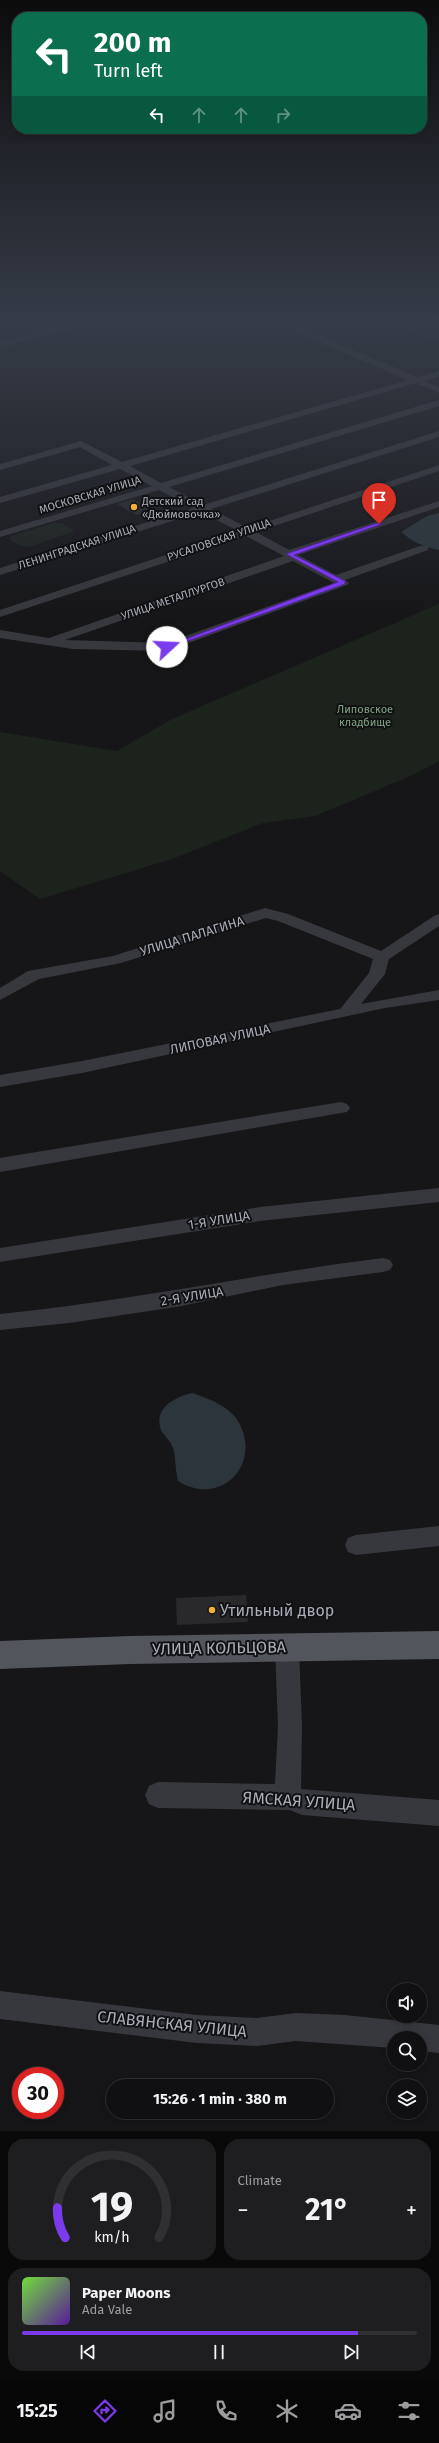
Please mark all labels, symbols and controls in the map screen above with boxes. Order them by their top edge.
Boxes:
text: 200 m [94,26,172,59]
icon: left [28,28,80,80]
text: Turn left [94,60,163,82]
icon: left [146,104,168,126]
icon: ahead [188,104,210,126]
icon: ahead [230,104,252,126]
icon: right [272,104,294,126]
street label: МОСКОВСКАЯ УЛИЦА [38,473,143,517]
pin [362,483,396,524]
icon: arrive [368,489,390,511]
place label: Детский сад «Дюймовочка» [141,495,221,521]
marker: Детский сад «Дюймовочка» [129,502,139,512]
street label: РУСАЛОВСКАЯ УЛИЦА [166,516,273,564]
street label: ЛЕНИНГРАДСКАЯ УЛИЦА [17,522,138,572]
street label: УЛИЦА МЕТАЛЛУРГОВ [119,575,227,623]
position arrow [146,626,188,668]
park label: Липовское кладбище [337,703,393,729]
street label: УЛИЦА ПАЛАГИНА [138,913,246,959]
street label: ЛИПОВАЯ УЛИЦА [169,1021,272,1057]
street label: 1-Я УЛИЦА [187,1208,251,1232]
street label: 2-Я УЛИЦА [160,1284,225,1308]
place label: Утильный двор [220,1601,334,1620]
marker: Утильный двор [207,1605,217,1615]
street label: УЛИЦА КОЛЬЦОВА [152,1637,287,1659]
street label: ЯМСКАЯ УЛИЦА [242,1788,357,1814]
map controls [387,1983,427,2119]
button: sound [387,1983,427,2023]
street label: СЛАВЯНСКАЯ УЛИЦА [96,2007,248,2041]
button: search [387,2031,427,2071]
speed limit sign: 30 [12,2067,64,2119]
button: layers [387,2079,427,2119]
text: 15:26 · 1 min · 380 m [153,2090,287,2108]
text: Climate [238,2173,282,2188]
text: 19 [90,2181,133,2231]
text: 21° [305,2192,349,2228]
text: − [238,2197,249,2224]
text: + [406,2197,417,2224]
text: km/h [94,2228,129,2245]
text: Paper Moons [82,2284,170,2302]
text: Ada Vale [82,2302,132,2317]
icon: previous [77,2341,99,2363]
icon: pause [208,2341,230,2363]
icon: next [340,2341,362,2363]
icon: directions [91,2397,119,2425]
icon: music [151,2397,179,2425]
icon: phone [212,2397,240,2425]
icon: climate [273,2397,301,2425]
icon: car [334,2397,362,2425]
icon: filters [395,2397,423,2425]
text: 15:25 [16,2400,58,2422]

